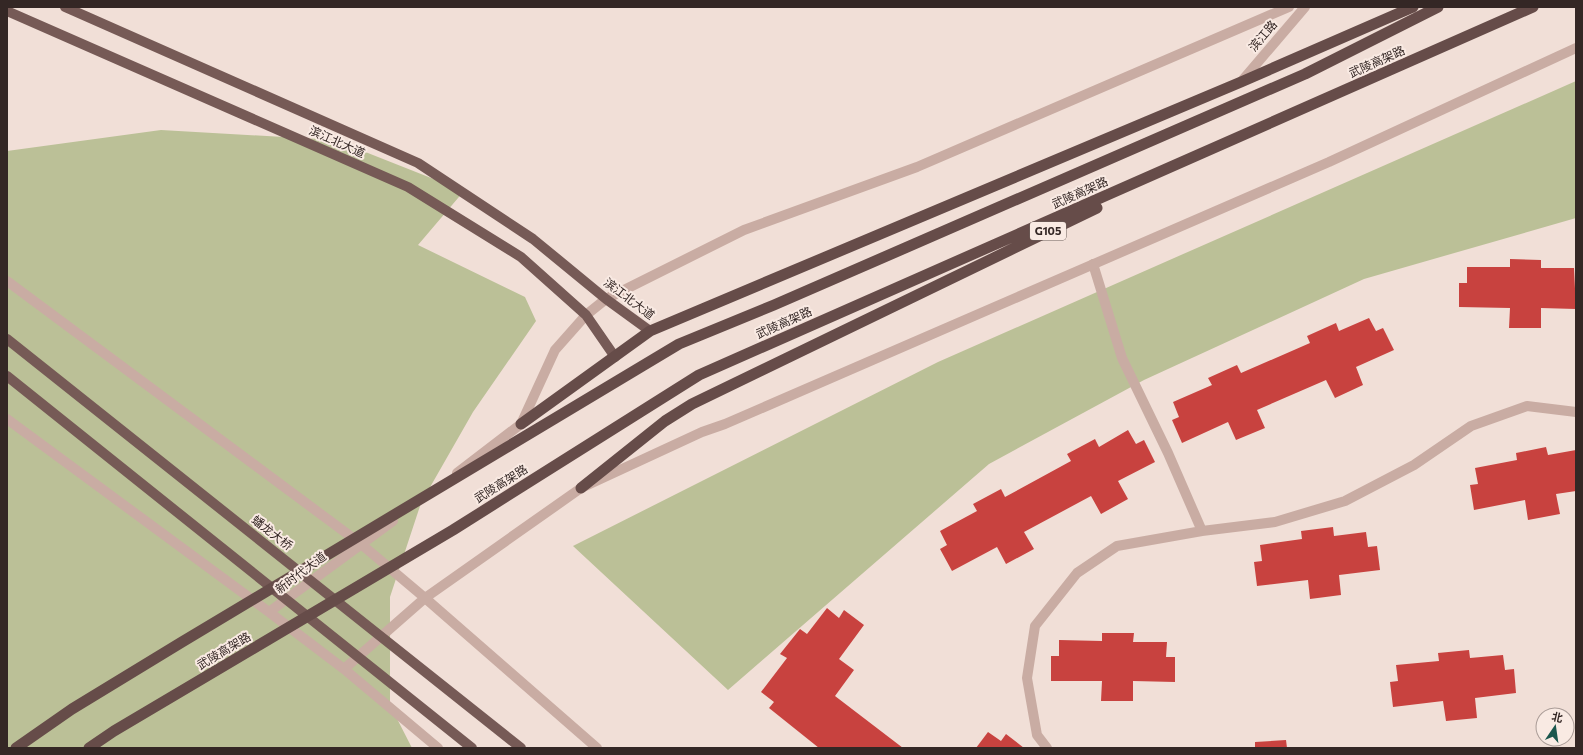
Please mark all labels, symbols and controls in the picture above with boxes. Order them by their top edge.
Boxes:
street label: 滨江路 [1245,17,1279,54]
street label: 武陵高架路 [1346,42,1407,80]
street label: 滨江北大道 [307,122,368,160]
street label: 武陵高架路 [1049,173,1110,211]
road number: G105 [1030,222,1066,240]
street label: 滨江北大道 [601,275,658,322]
street label: 武陵高架路 [753,303,814,341]
street label: 武陵高架路 [471,461,530,505]
street label: 蟠龙大桥 [249,512,296,553]
street label: 新时代大道 [272,549,329,596]
street label: 武陵高架路 [194,629,253,672]
north arrow [1535,707,1575,747]
text: 北 [1551,709,1564,724]

